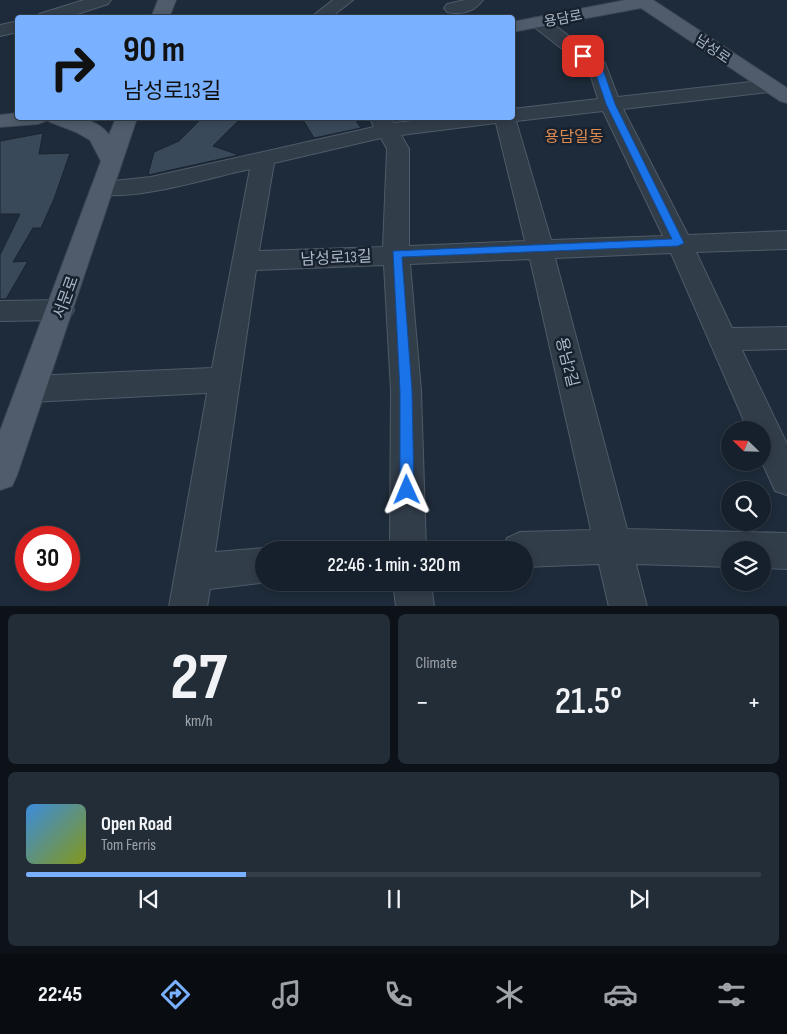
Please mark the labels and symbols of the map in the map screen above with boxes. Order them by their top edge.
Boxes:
street label: 용담로 [543,6,584,31]
street label: 남성로 [692,32,734,67]
pin [562,35,604,77]
district label: 용담일동 [545,128,604,147]
street label: 남성로13길 [300,247,372,270]
street label: 서문로 [50,273,83,322]
street label: 용남2길 [551,335,582,389]
north arrow [721,421,771,471]
position arrow [380,463,432,515]
speed limit sign: 30 [15,526,80,591]

